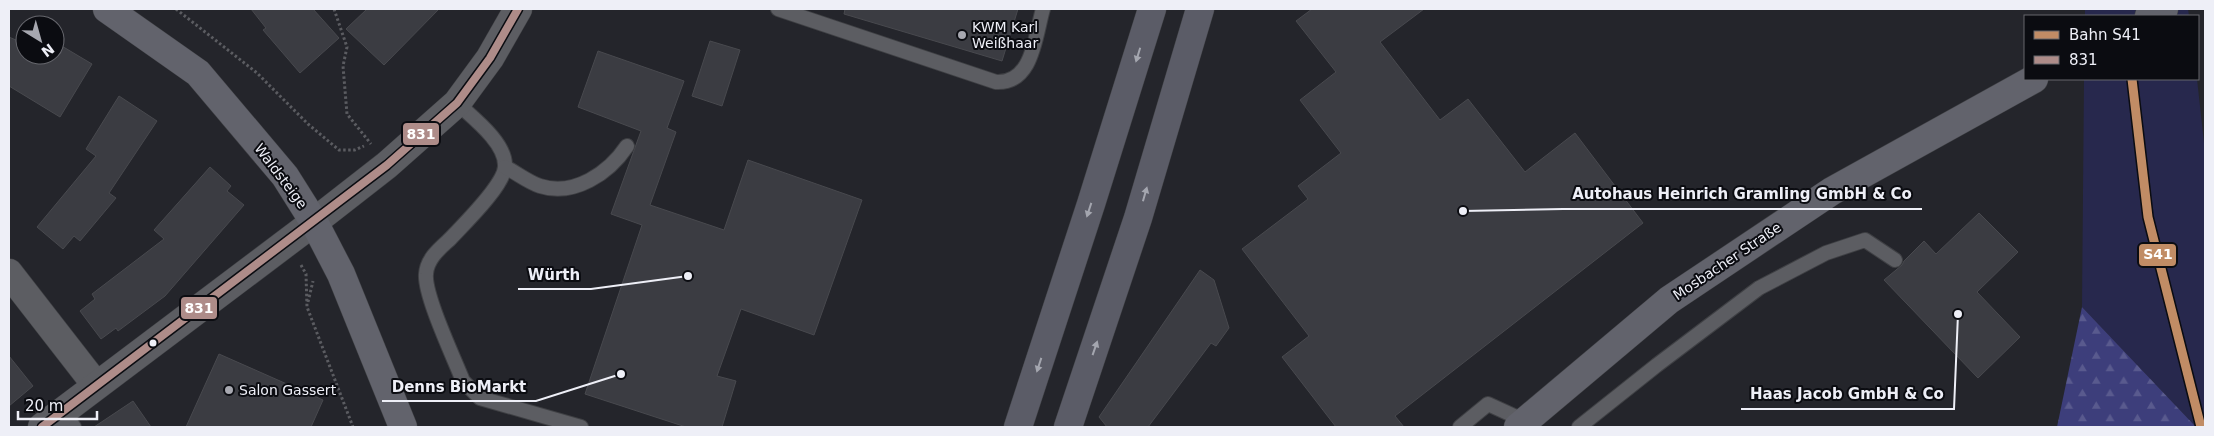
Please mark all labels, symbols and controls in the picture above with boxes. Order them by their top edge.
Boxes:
north arrow [15,15,65,65]
legend [2024,15,2199,80]
place label: KWM Karl Weißhaar [972,19,1038,51]
text: Bahn S41 [2069,26,2141,44]
marker: KWM Karl Weißhaar [956,29,968,41]
text: N [38,40,57,60]
one-way arrow [1133,48,1141,63]
text: 831 [2069,51,2098,69]
line badge: 831 [402,122,440,146]
text: 831 [406,126,436,142]
street label: Waldsteige [251,140,311,212]
callout: Autohaus Heinrich Gramling GmbH & Co [1563,179,1922,209]
text: Autohaus Heinrich Gramling GmbH & Co [1572,185,1912,203]
one-way arrow [1142,186,1150,201]
one-way arrow [1085,203,1092,218]
street label: Mosbacher Straße [1670,219,1784,303]
line badge: S41 [2138,243,2177,267]
text: S41 [2143,246,2173,262]
callout: Würth [518,259,591,289]
text: Würth [528,266,580,284]
line badge: 831 [180,296,218,320]
text: 831 [184,300,214,316]
unlabelled marker [148,338,158,348]
one-way arrow [1091,340,1099,355]
one-way arrow [1034,358,1042,373]
callout: Denns BioMarkt [382,371,536,401]
text: Denns BioMarkt [392,378,526,396]
callout: Haas Jacob GmbH & Co [1741,379,1954,409]
place label: Salon Gassert [239,382,337,398]
marker: Salon Gassert [223,384,235,396]
text: Haas Jacob GmbH & Co [1750,385,1944,403]
scale bar [18,388,96,420]
text: 20 m [25,397,63,415]

